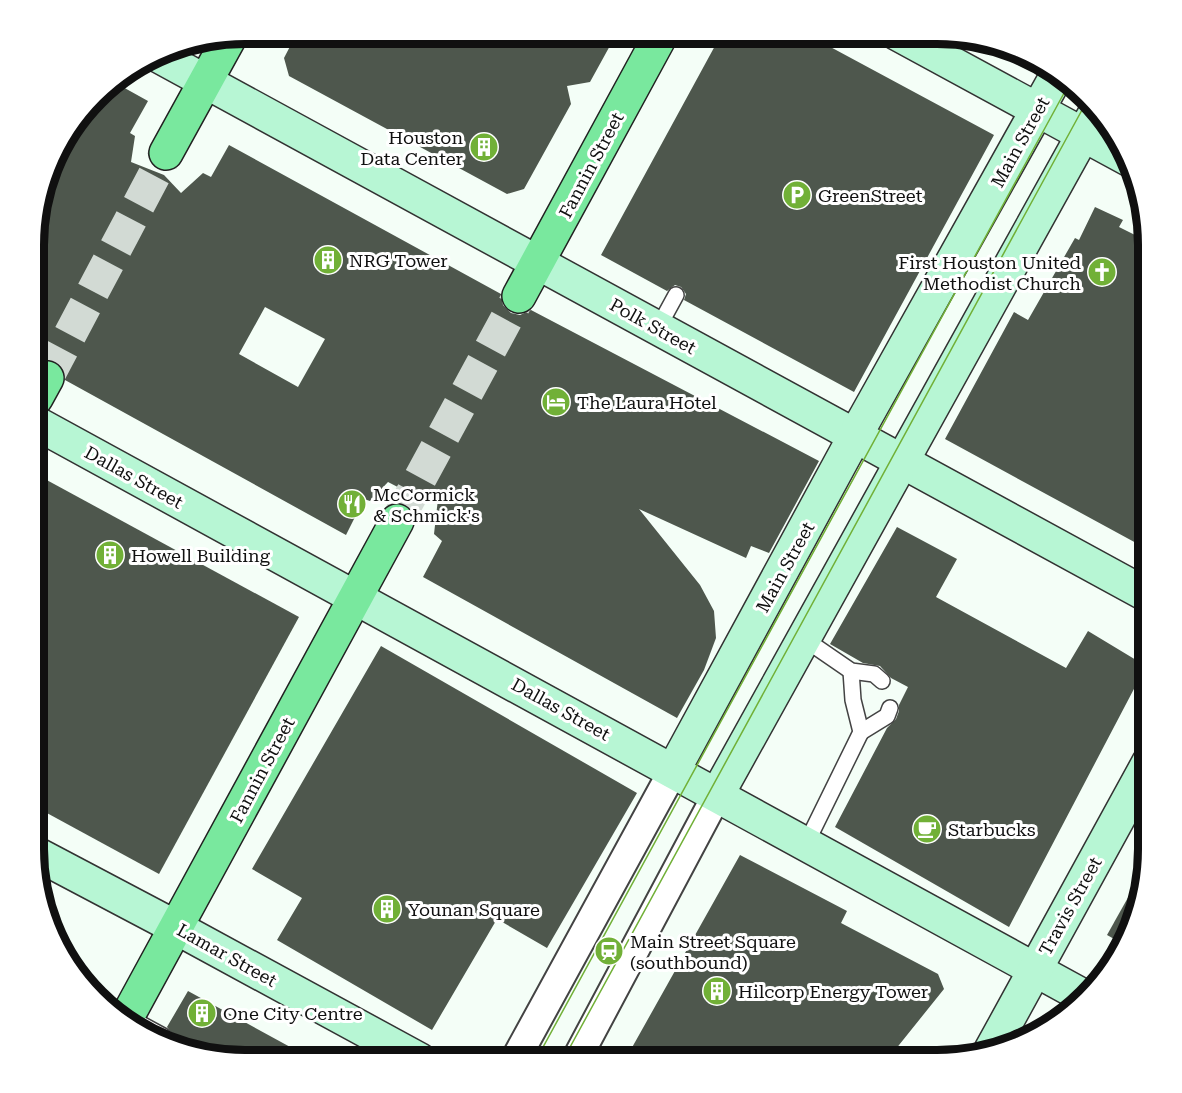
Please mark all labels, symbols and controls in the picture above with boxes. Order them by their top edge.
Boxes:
street label: Main Street [987,93,1054,191]
street label: Fannin Street [554,108,628,221]
place label: Houston Data Center [360,127,463,169]
building icon: Houston Data Center [468,131,500,163]
parking icon: GreenStreet [781,179,813,211]
place label: GreenStreet [818,185,923,206]
building icon: NRG Tower [312,244,344,276]
place label: NRG Tower [349,250,448,271]
place label: First Houston United Methodist Church [898,252,1081,294]
church icon: First Houston United Methodist Church [1086,256,1118,288]
street label: Polk Street [606,294,700,358]
hotel icon: The Laura Hotel [540,386,572,418]
place label: The Laura Hotel [577,392,717,413]
street label: Dallas Street [81,441,187,513]
place label: McCormick & Schmick's [373,484,480,526]
restaurant icon: McCormick & Schmick's [336,488,368,520]
street label: Main Street [752,518,819,616]
building icon: Howell Building [94,539,126,571]
place label: Howell Building [131,545,271,566]
street label: Dallas Street [508,673,614,745]
street label: Fannin Street [225,713,299,826]
cafe icon: Starbucks [911,813,943,845]
place label: Starbucks [948,819,1036,840]
street label: Travis Street [1034,853,1106,959]
building icon: Younan Square [371,893,403,925]
place label: Younan Square [408,899,540,920]
street label: Lamar Street [173,919,281,991]
place label: Main Street Square (southbound) [630,931,796,973]
station icon: Main Street Square (southbound) [593,935,625,967]
building icon: Hilcorp Energy Tower [701,975,733,1007]
place label: Hilcorp Energy Tower [738,981,928,1002]
building icon: One City Centre [186,997,218,1029]
place label: One City Centre [223,1003,363,1024]

